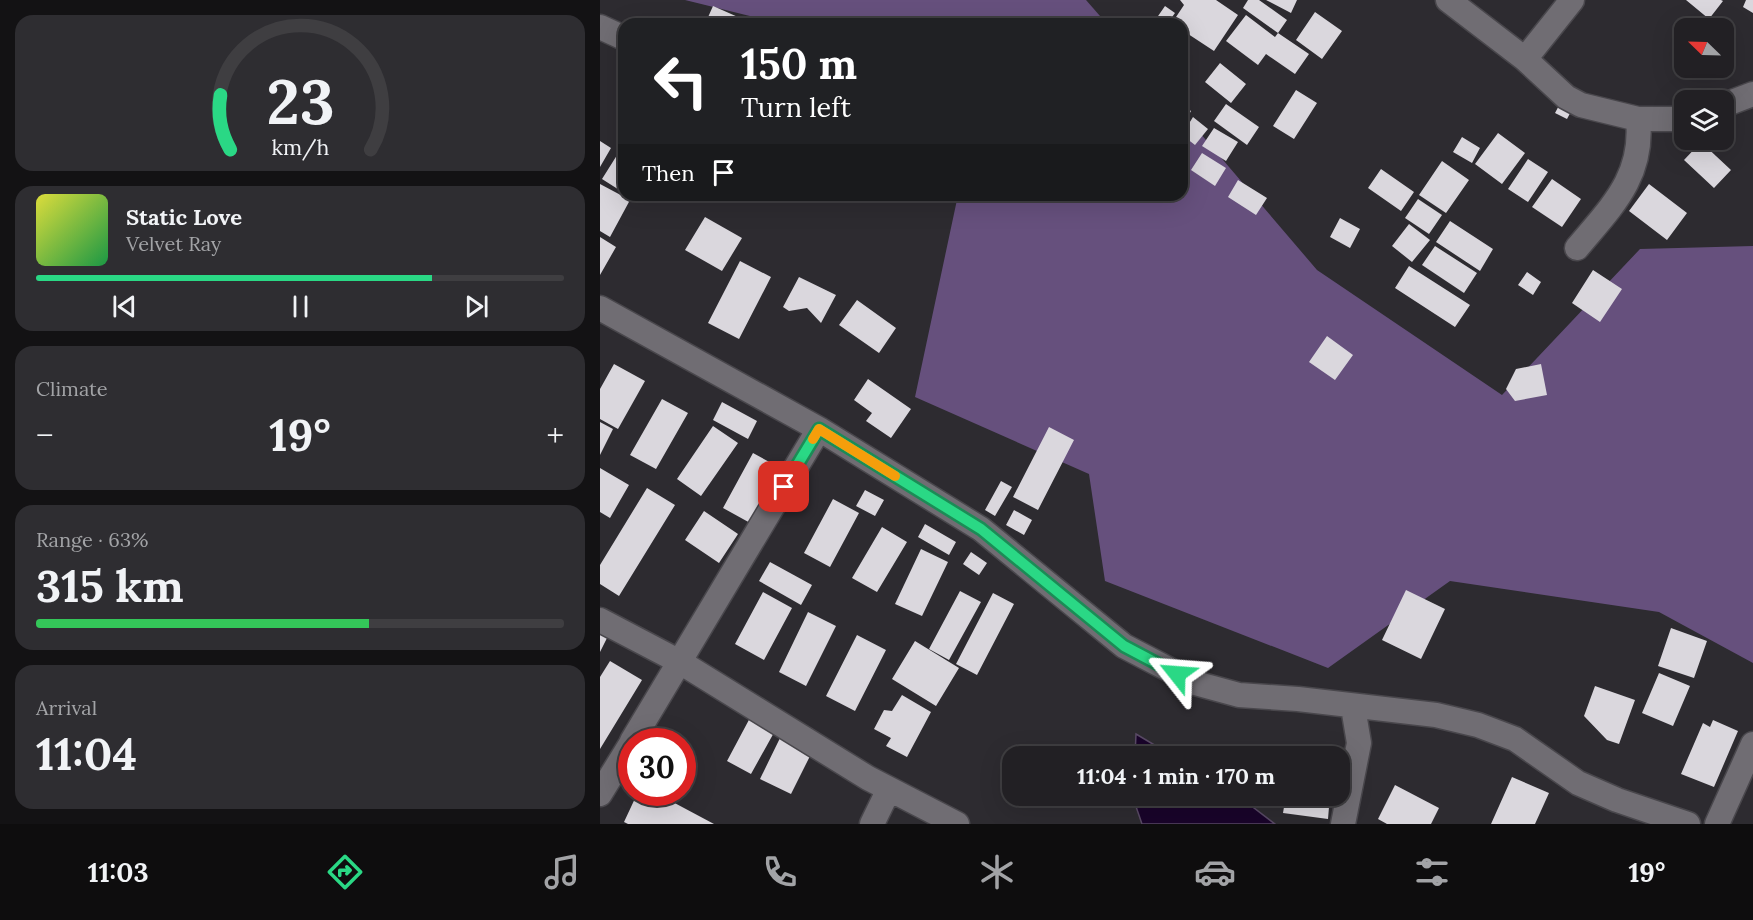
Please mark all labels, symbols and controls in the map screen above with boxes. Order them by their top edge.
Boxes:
north arrow [1674,18,1734,78]
map controls [1674,18,1734,150]
text: 150 m [741,37,857,91]
icon: left [642,42,720,120]
text: 23 [266,61,334,141]
text: Turn left [741,90,851,124]
button: layers [1674,90,1734,150]
text: km/h [271,133,329,161]
icon: arrive [707,156,740,189]
text: Then [642,159,695,187]
text: Static Love [126,203,242,231]
text: Velvet Ray [126,231,221,256]
icon: previous [108,290,141,323]
icon: pause [284,290,317,323]
icon: next [460,290,493,323]
text: Climate [36,376,108,401]
text: 19° [269,406,331,463]
text: − [36,414,54,456]
text: + [546,414,564,456]
pin [758,461,809,512]
icon: arrive [767,470,800,503]
text: Range · 63% [36,527,148,552]
text: 315 km [36,557,184,614]
position arrow [1145,642,1209,706]
text: Arrival [36,695,97,720]
text: 11:04 [36,725,137,782]
speed limit sign: 30 [618,728,696,806]
text: 11:04 · 1 min · 170 m [1077,762,1275,790]
icon: directions [324,851,366,893]
icon: music [541,851,583,893]
icon: phone [759,851,801,893]
icon: climate [976,851,1018,893]
icon: car [1194,851,1236,893]
icon: filters [1411,851,1453,893]
text: 11:03 [88,855,149,889]
text: 19° [1628,855,1665,889]

